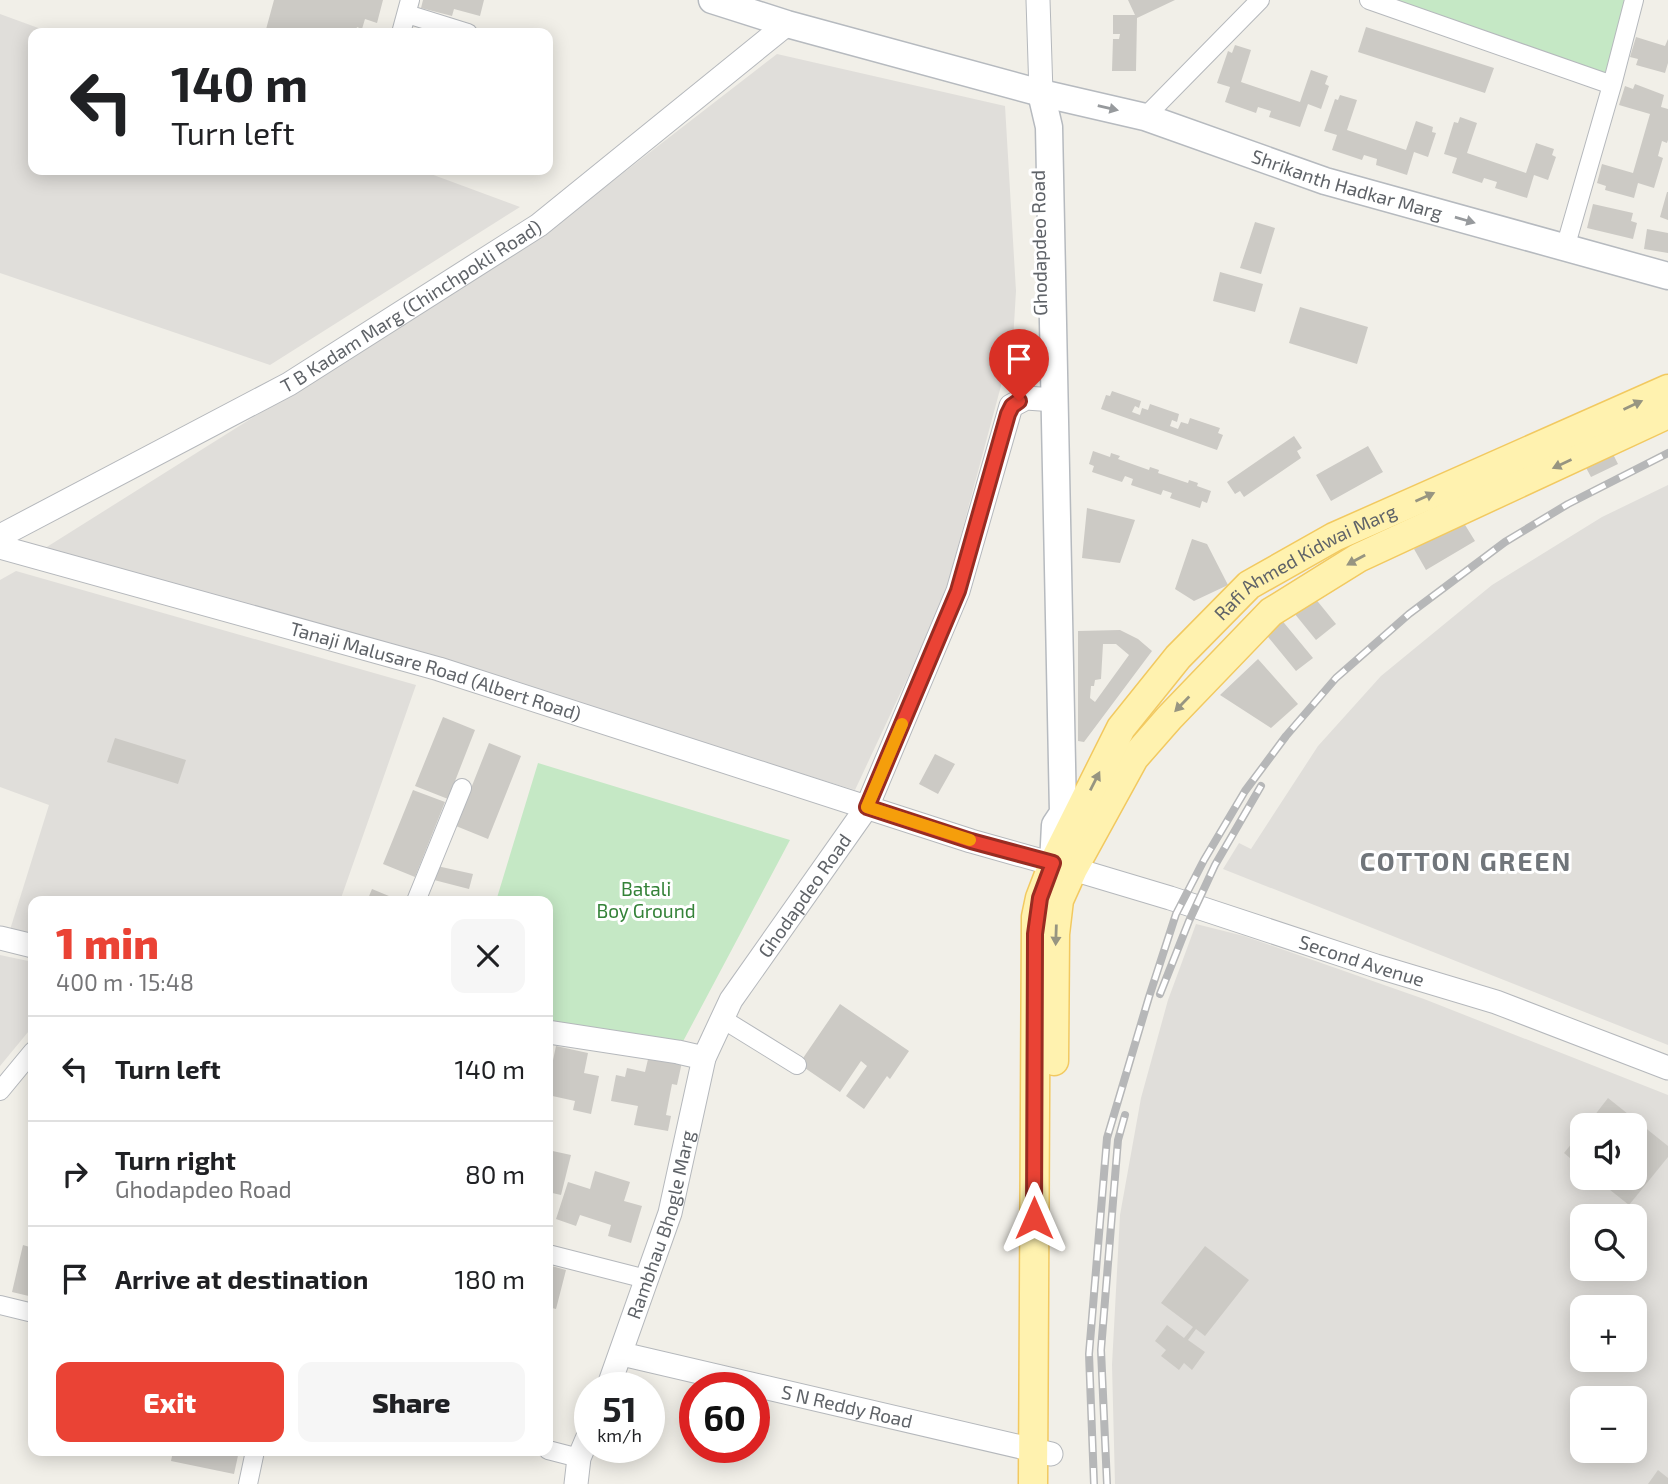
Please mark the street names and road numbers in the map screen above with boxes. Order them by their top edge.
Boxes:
street label: Shrikanth Hadkar Marg [1249,144,1446,224]
street label: Ghodapdeo Road [1026,170,1051,316]
street label: T B Kadam Marg (Chinchpokli Road) [276,215,545,397]
street label: Rafi Ahmed Kidwai Marg [1209,499,1400,625]
street label: Tanaji Malusare Road (Albert Road) [288,616,584,725]
street label: Ghodapdeo Road [753,829,856,962]
street label: Second Avenue [1296,929,1427,991]
street label: Rambhau Bhogle Marg [621,1128,699,1322]
street label: S N Reddy Road [779,1380,915,1432]

